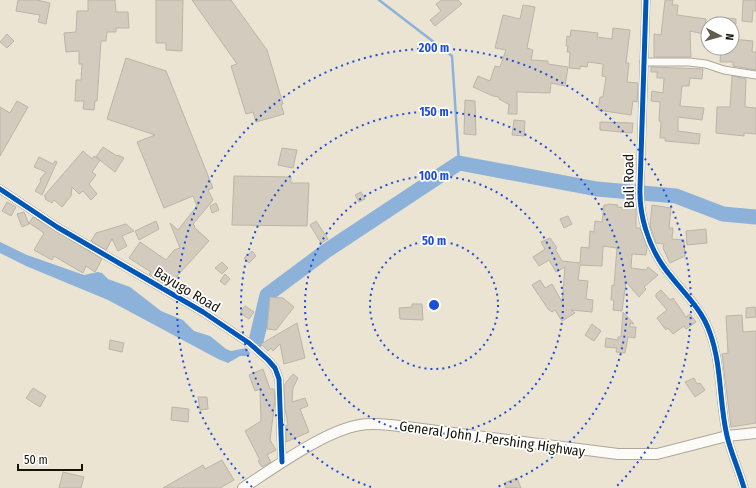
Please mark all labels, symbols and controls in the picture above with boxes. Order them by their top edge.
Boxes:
north arrow [700,16,740,56]
text: N [723,33,736,41]
text: 200 m [418,41,449,55]
text: 150 m [419,105,449,119]
street label: Buli Road [620,154,638,208]
text: 100 m [419,169,449,183]
text: 50 m [422,234,446,248]
street label: Bayugo Road [151,264,223,316]
centre of rings [427,298,441,312]
street label: General John J. Pershing Highway [398,418,587,461]
scale bar [18,446,82,472]
text: 50 m [24,453,48,467]

